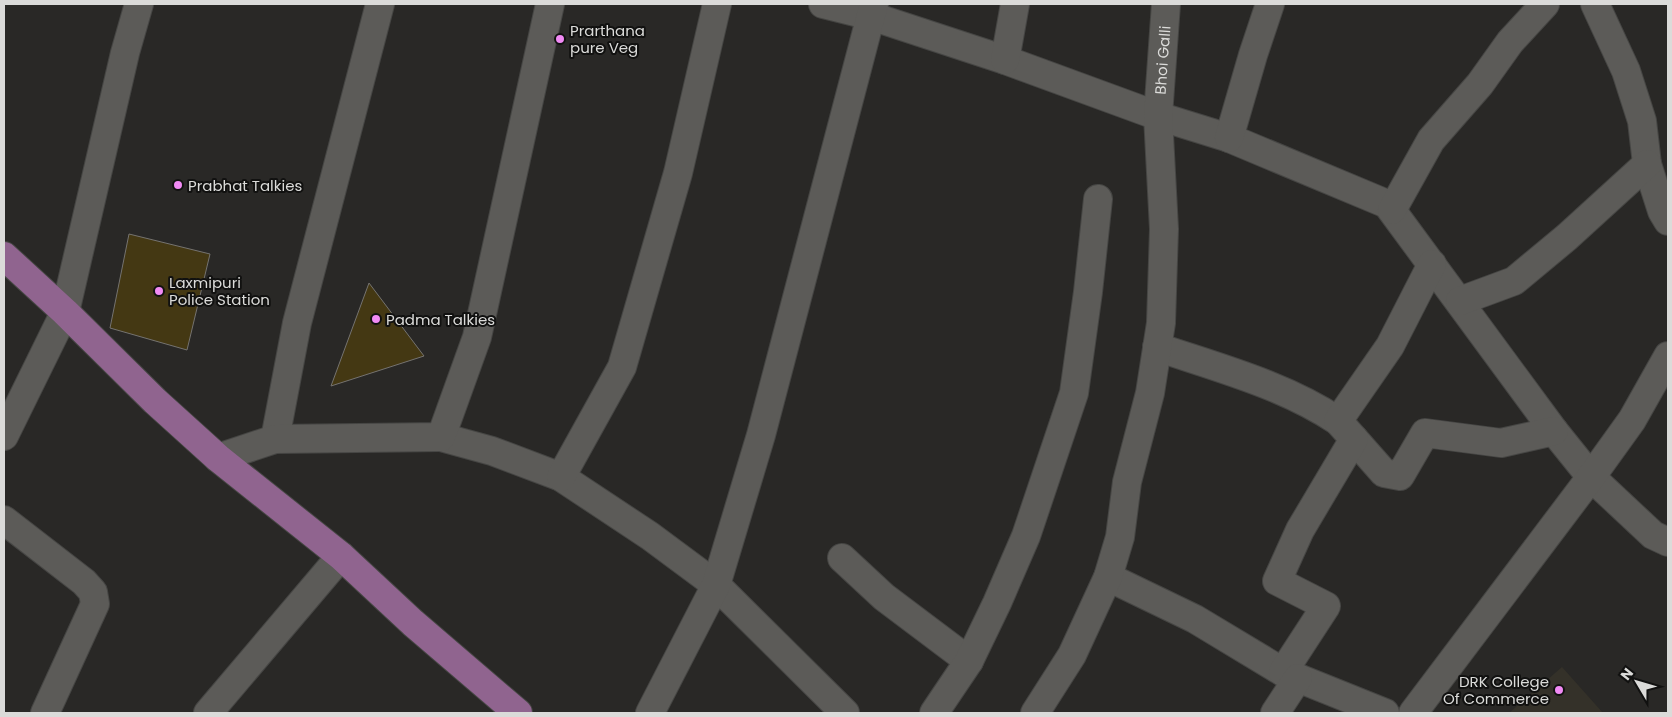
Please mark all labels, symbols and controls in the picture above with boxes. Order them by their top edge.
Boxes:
place label: Prarthana pure Veg [570,20,645,58]
street label: Bhoi Galli [1149,25,1175,95]
marker: Prarthana pure Veg [554,33,566,45]
place label: Prabhat Talkies [188,175,302,196]
marker: Prabhat Talkies [172,179,184,191]
place label: Laxmipuri Police Station [169,272,270,310]
marker: Laxmipuri Police Station [153,285,165,297]
place label: Padma Talkies [386,309,495,330]
marker: Padma Talkies [370,313,382,325]
north arrow [1612,657,1662,707]
text: N [1616,664,1638,684]
place label: DRK College Of Commerce [1443,671,1549,709]
marker: DRK College Of Commerce [1553,684,1565,696]

